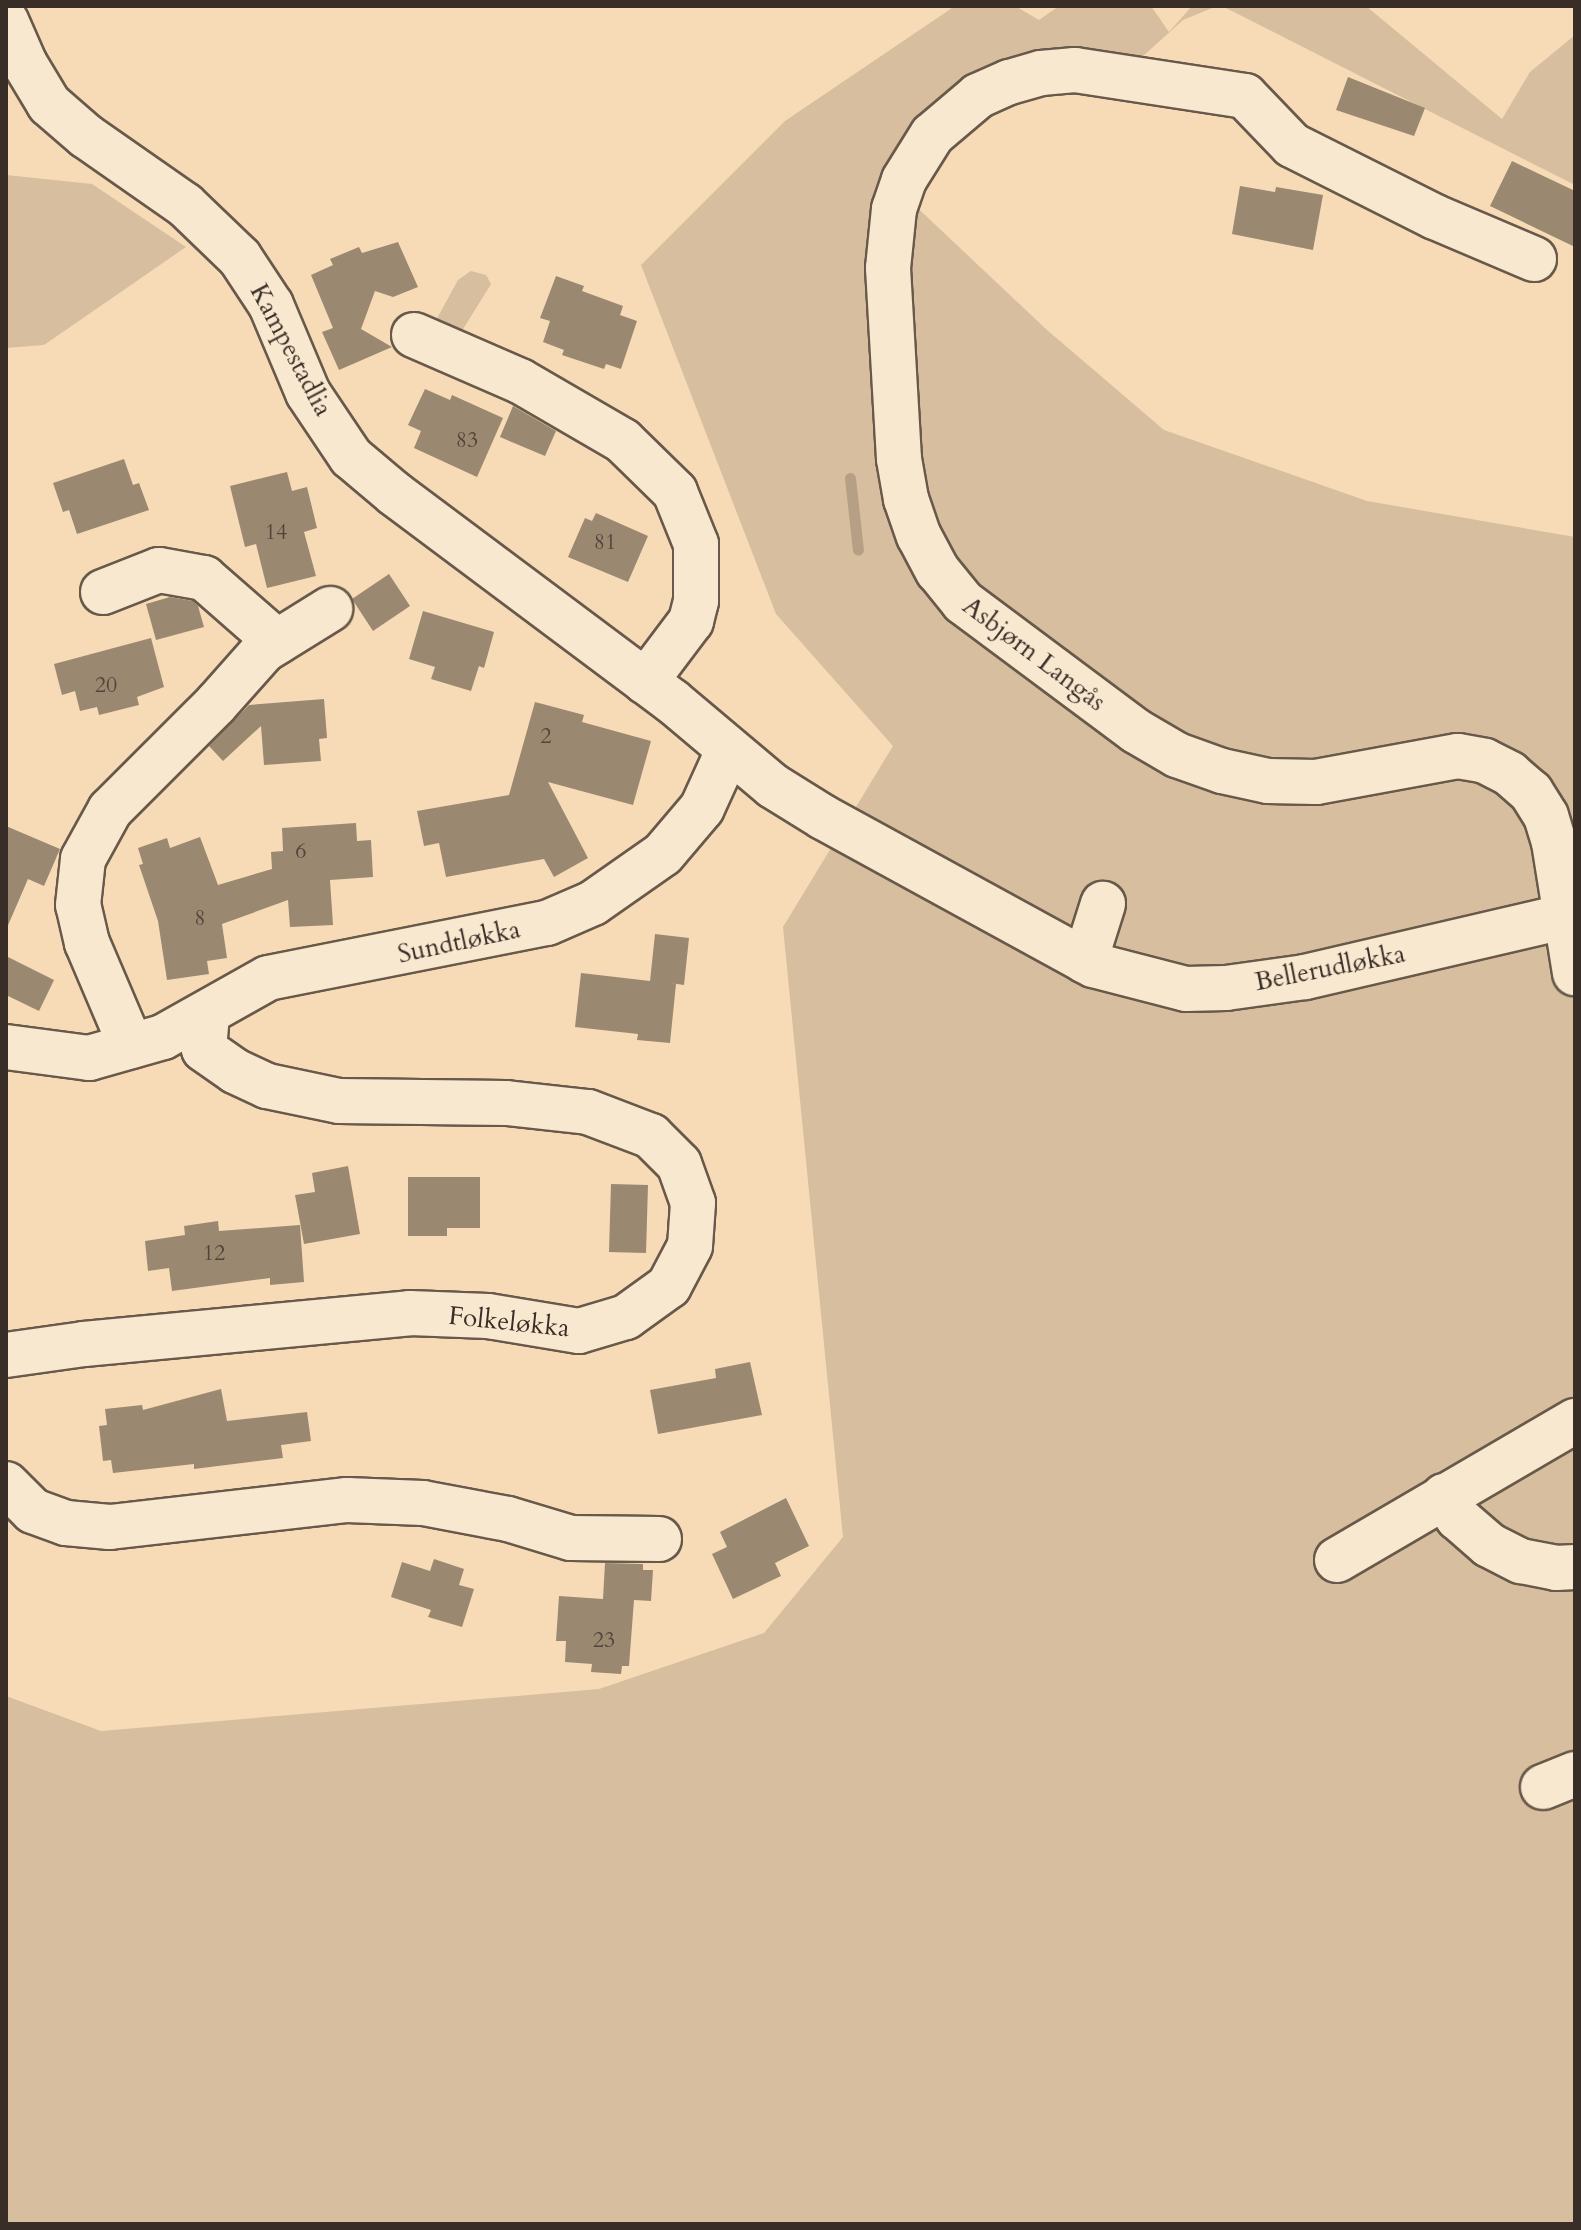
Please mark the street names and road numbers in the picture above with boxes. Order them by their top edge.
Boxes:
street label: Kampestadlia [243,279,339,421]
street label: Asbjørn Langås [956,590,1112,718]
street label: Sundtløkka [395,914,523,970]
street label: Bellerudløkka [1252,938,1408,998]
street label: Folkeløkka [447,1300,571,1344]

